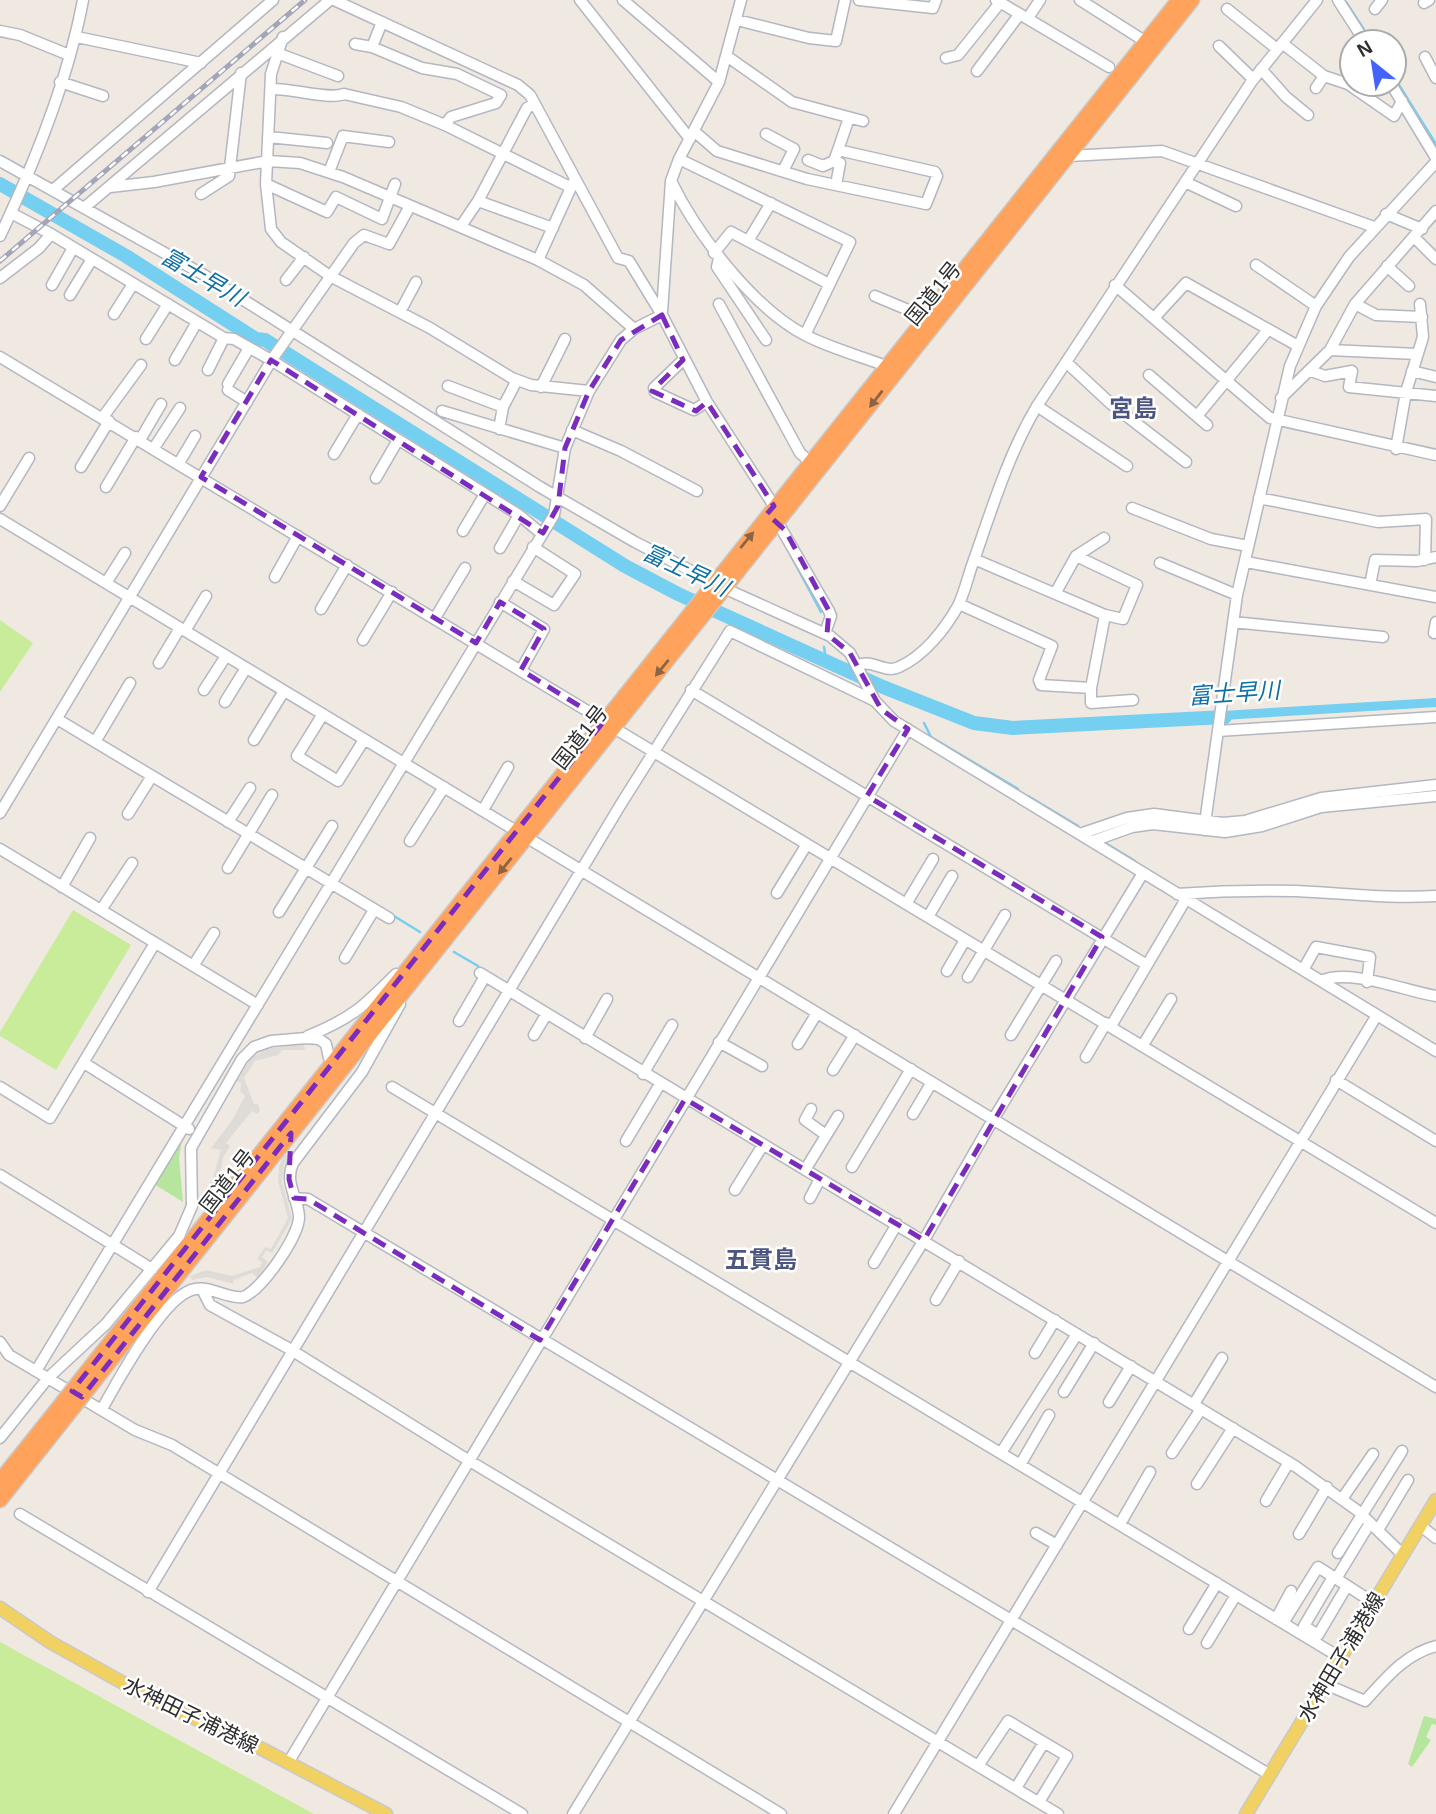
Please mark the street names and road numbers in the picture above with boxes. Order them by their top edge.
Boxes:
street label: 国道1号 [901,257,965,329]
street label: 国道1号 [548,700,612,774]
street label: 国道1号 [195,1144,259,1218]
street label: 水神田子浦港線 [1293,1588,1389,1726]
street label: 水神田子浦港線 [120,1672,262,1758]

